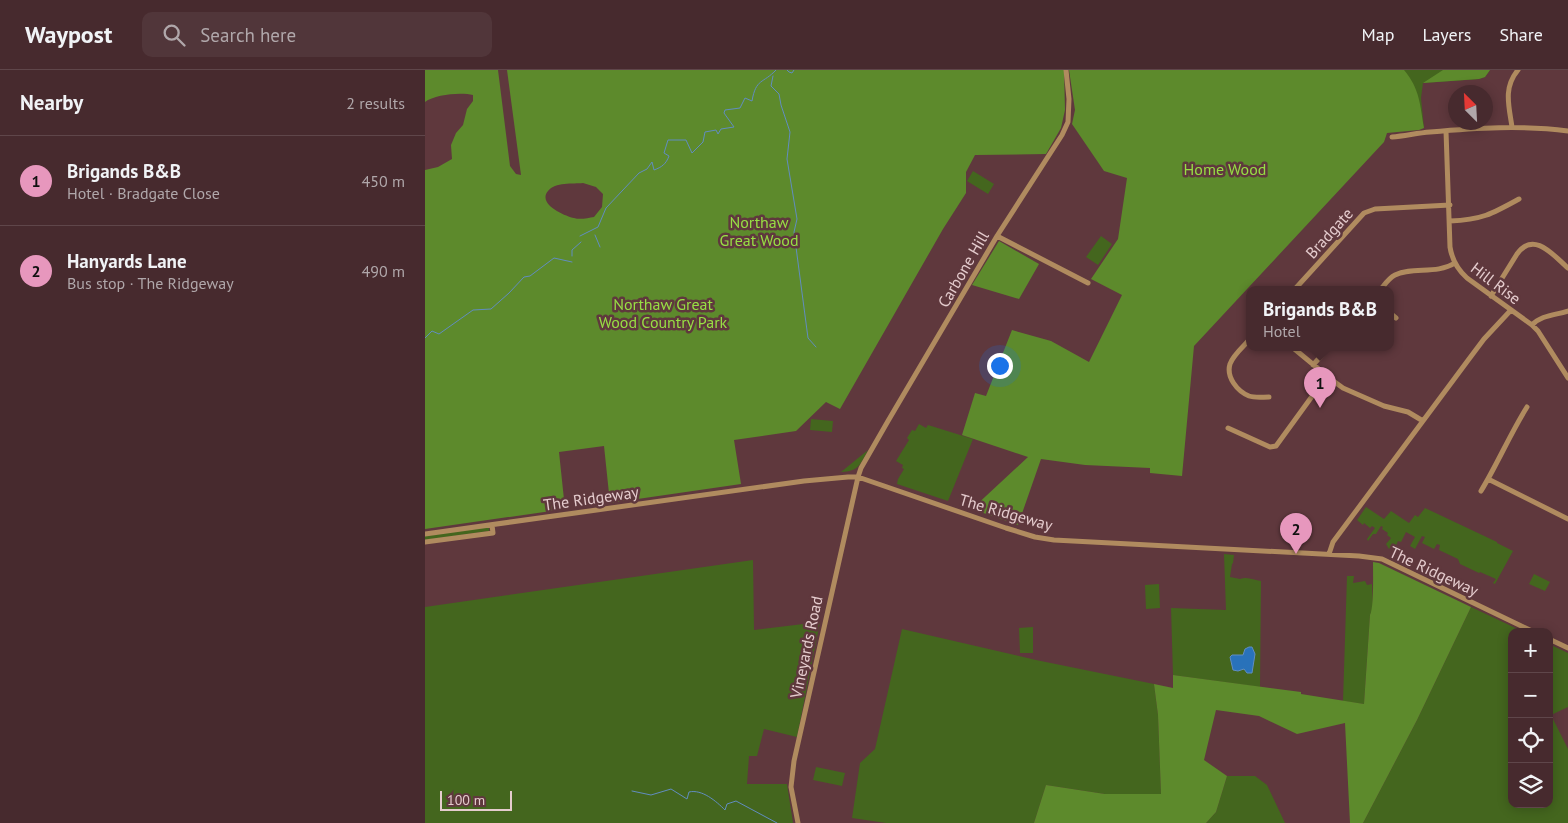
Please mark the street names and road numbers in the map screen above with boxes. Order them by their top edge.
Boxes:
street label: Bradgate [1301,204,1357,262]
street label: Carbone Hill [933,227,993,311]
street label: Hill Rise [1467,258,1525,308]
street label: The Ridgeway [542,481,641,515]
street label: The Ridgeway [957,489,1055,535]
street label: The Ridgeway [1386,542,1482,601]
street label: Vineyards Road [785,594,827,701]

